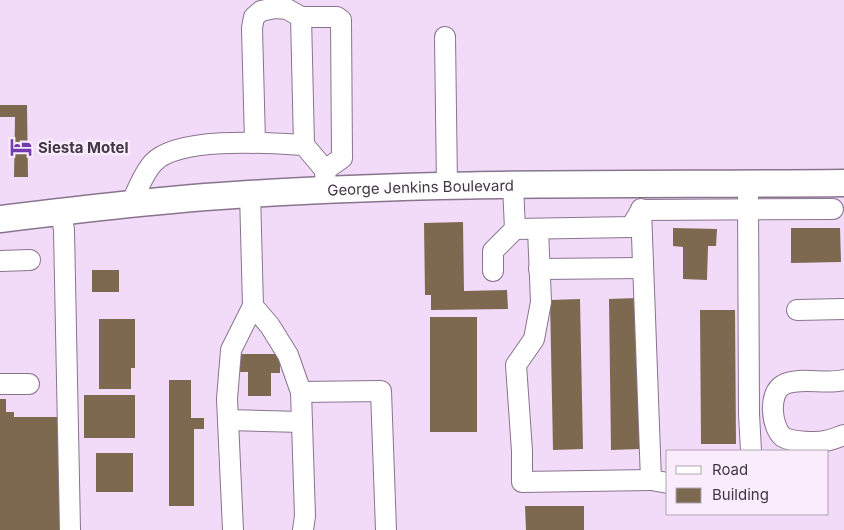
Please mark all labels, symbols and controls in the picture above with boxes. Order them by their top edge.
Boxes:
hotel icon: Siesta Motel [8,134,34,160]
place label: Siesta Motel [38,138,129,157]
street label: George Jenkins Boulevard [327,175,514,199]
legend [666,450,829,515]
text: Road [712,460,748,479]
text: Building [712,485,769,504]

